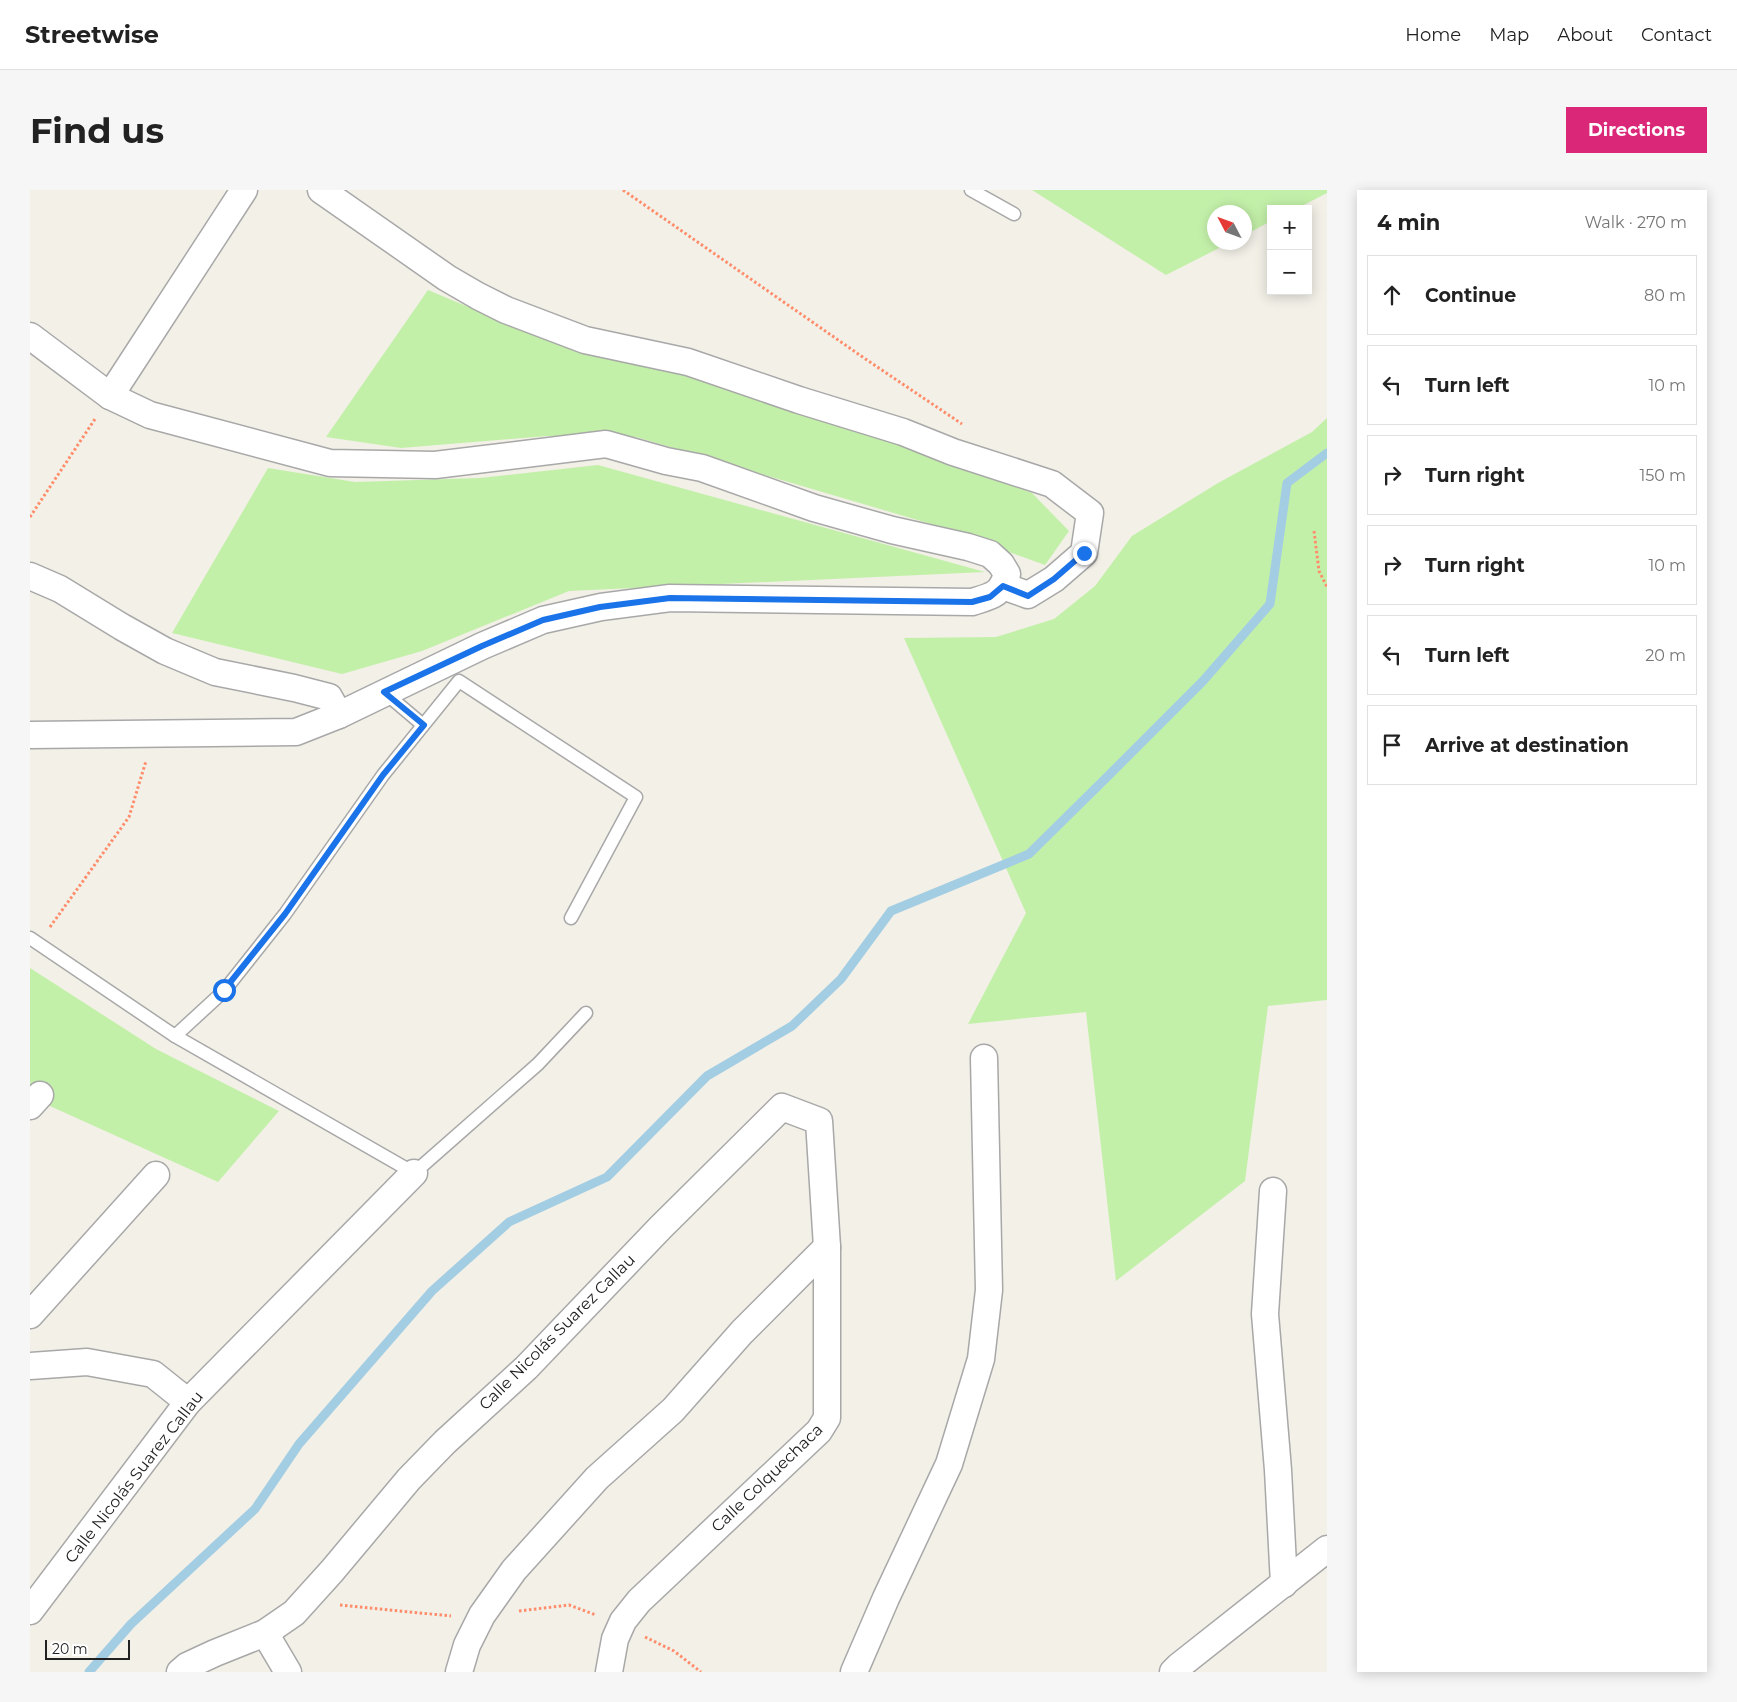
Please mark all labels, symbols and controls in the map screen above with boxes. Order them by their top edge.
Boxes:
text: Streetwise [25,20,159,49]
text: Home [1405,24,1461,46]
text: Map [1489,24,1529,46]
text: About [1557,24,1613,46]
text: Contact [1641,24,1712,46]
button: Directions [1566,107,1707,153]
text: Find us [30,109,164,152]
north arrow [1207,205,1252,250]
map controls [1267,205,1312,295]
button: + [1267,205,1312,250]
text: 4 min [1377,210,1440,235]
text: Walk · 270 m [1584,213,1687,232]
button: − [1267,250,1312,295]
icon: ahead [1378,281,1406,309]
text: Continue [1425,284,1516,307]
text: 80 m [1644,286,1686,305]
icon: left [1378,371,1406,399]
text: Turn left [1425,374,1510,397]
text: 10 m [1648,376,1686,395]
icon: right [1378,461,1406,489]
text: Turn right [1425,464,1525,487]
text: 150 m [1639,466,1686,485]
route end [1073,542,1096,565]
icon: right [1378,551,1406,579]
text: Turn right [1425,554,1525,577]
text: 10 m [1648,556,1686,575]
icon: left [1378,641,1406,669]
text: Turn left [1425,644,1510,667]
text: 20 m [1645,646,1686,665]
icon: arrive [1378,731,1406,759]
text: Arrive at destination [1425,734,1629,757]
route start [213,979,236,1002]
street label: Calle Nicolás Suarez Callau [475,1250,639,1414]
street label: Calle Nicolás Suarez Callau [61,1387,207,1567]
street label: Calle Colquechaca [707,1420,827,1536]
scale bar [45,1637,130,1660]
text: 20 m [52,1640,88,1658]

